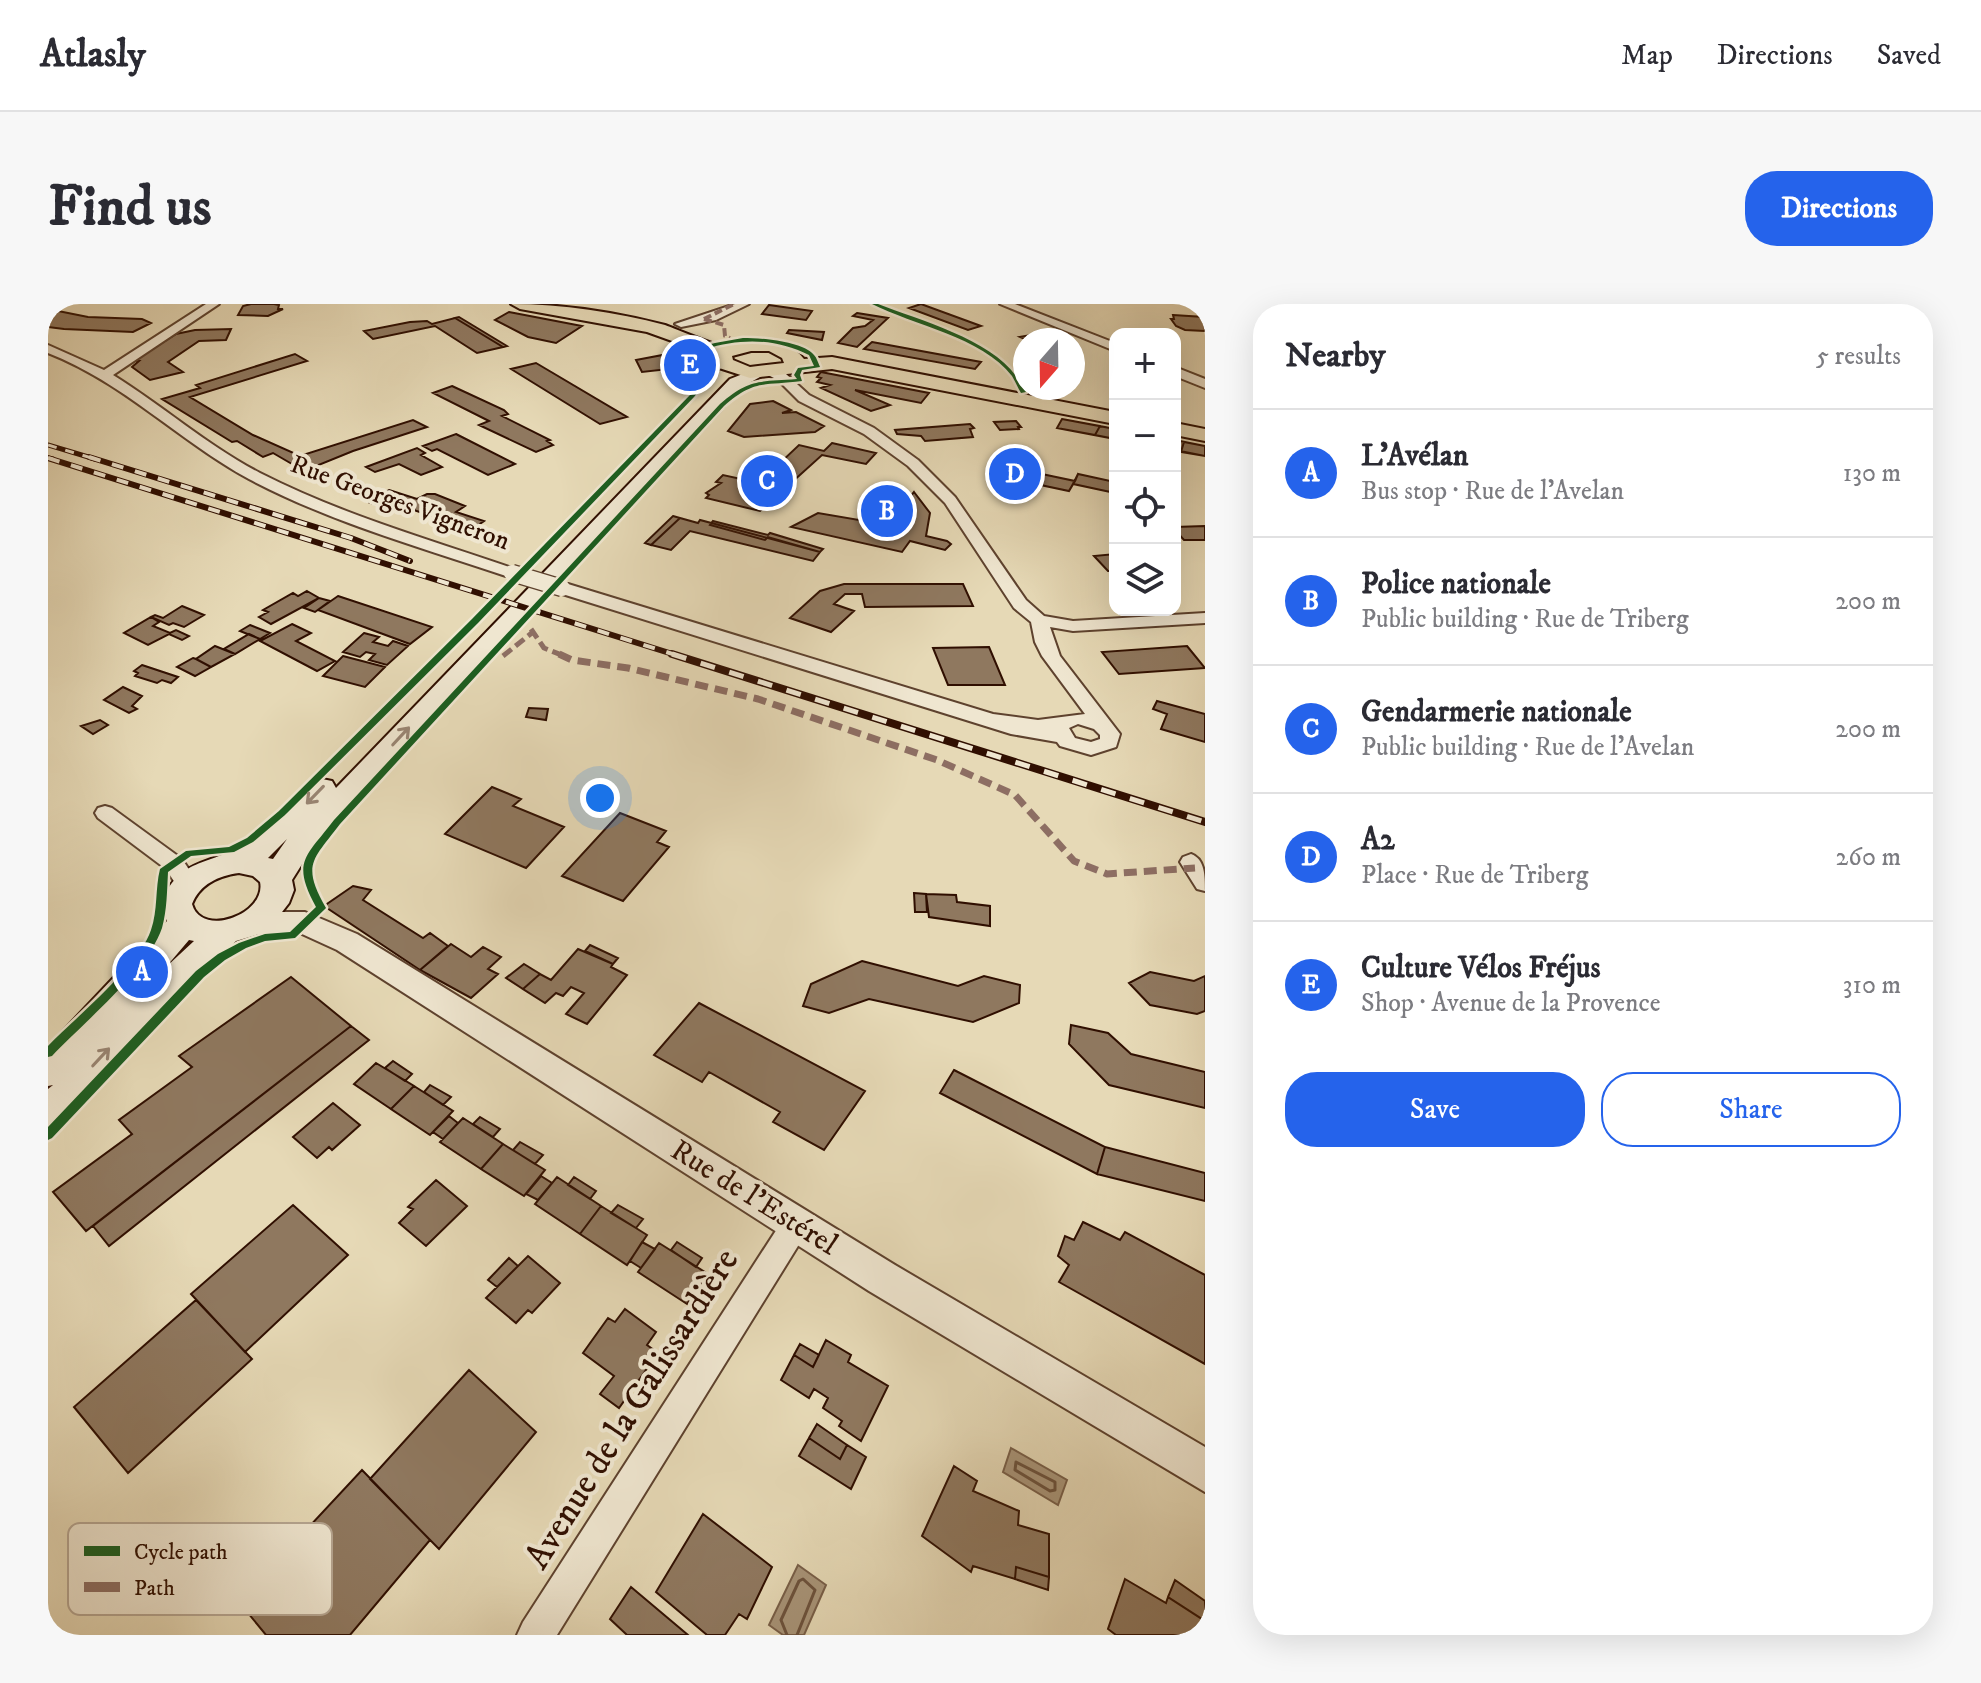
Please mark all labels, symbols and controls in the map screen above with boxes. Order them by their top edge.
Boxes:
text: Atlasly [40,31,146,79]
text: Map [1621,38,1673,73]
text: Directions [1717,38,1833,73]
text: Saved [1877,38,1941,73]
button: Directions [1745,171,1933,246]
text: Find us [48,173,212,243]
north arrow [1013,328,1085,400]
map controls [1109,328,1181,616]
button: + [1109,328,1181,400]
pin: E [664,335,716,395]
text: Nearby [1285,335,1386,377]
text: 5 results [1816,340,1901,373]
button: − [1109,400,1181,472]
text: L'Avélan [1361,438,1468,475]
pin: D [989,444,1041,504]
street label: Rue Georges Vigneron [286,448,514,558]
pin: C [741,451,793,511]
text: A [1303,457,1319,490]
text: 130 m [1843,457,1901,490]
button: locate [1109,472,1181,544]
text: Bus stop · Rue de l'Avelan [1361,475,1624,508]
pin: B [861,481,913,541]
button: layers [1109,544,1181,616]
text: Police nationale [1361,566,1551,603]
text: B [1303,585,1319,618]
text: 200 m [1835,585,1901,618]
text: Public building · Rue de Triberg [1361,603,1689,636]
text: Gendarmerie nationale [1361,694,1632,731]
text: C [1302,713,1320,746]
text: 200 m [1835,713,1901,746]
one-way arrow [391,727,410,746]
text: Public building · Rue de l'Avelan [1361,731,1694,764]
your location [580,778,620,818]
one-way arrow [305,785,324,805]
text: A2 [1361,822,1395,859]
text: D [1301,841,1321,874]
text: 260 m [1836,841,1901,874]
text: Place · Rue de Triberg [1361,859,1588,892]
pin: A [116,942,168,1002]
text: Culture Vélos Fréjus [1361,950,1600,987]
text: E [1302,969,1320,1002]
text: 310 m [1843,969,1901,1002]
text: Shop · Avenue de la Provence [1361,987,1661,1020]
one-way arrow [91,1048,109,1068]
button: Save [1285,1072,1585,1147]
button: Share [1601,1072,1901,1147]
street label: Rue de l'Estérel [664,1132,844,1264]
street label: Avenue de la Galissardière [515,1240,749,1578]
legend [68,1523,332,1615]
text: Cycle path [134,1539,228,1566]
text: Path [134,1575,175,1602]

